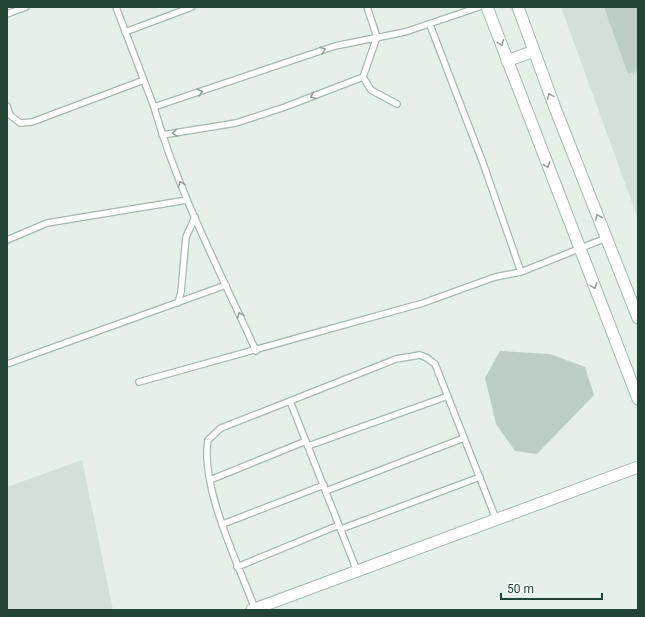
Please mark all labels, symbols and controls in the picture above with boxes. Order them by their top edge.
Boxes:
one-way arrow [496,40,504,47]
one-way arrow [320,46,327,55]
one-way arrow [197,88,204,96]
one-way arrow [310,91,317,99]
one-way arrow [547,92,555,99]
one-way arrow [172,128,178,137]
one-way arrow [542,161,550,168]
one-way arrow [177,181,185,188]
one-way arrow [594,213,602,220]
one-way arrow [589,283,597,290]
one-way arrow [237,312,245,320]
scale bar [501,575,602,601]
text: 50 m [507,582,534,596]

